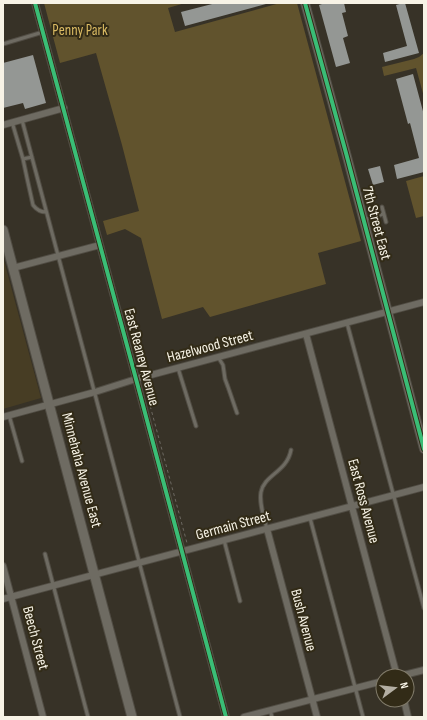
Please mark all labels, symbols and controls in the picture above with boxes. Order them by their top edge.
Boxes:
park label: Penny Park [52,21,108,40]
street label: 7th Street East [358,184,396,262]
street label: East Reaney Avenue [119,306,164,408]
street label: Hazelwood Street [165,326,256,367]
street label: Minnehaha Avenue East [57,411,106,530]
street label: East Ross Avenue [343,457,384,545]
street label: Germain Street [194,506,273,545]
street label: Bush Avenue [286,587,321,653]
street label: Beech Street [18,604,53,672]
north arrow [375,668,415,708]
text: N [397,681,411,690]

